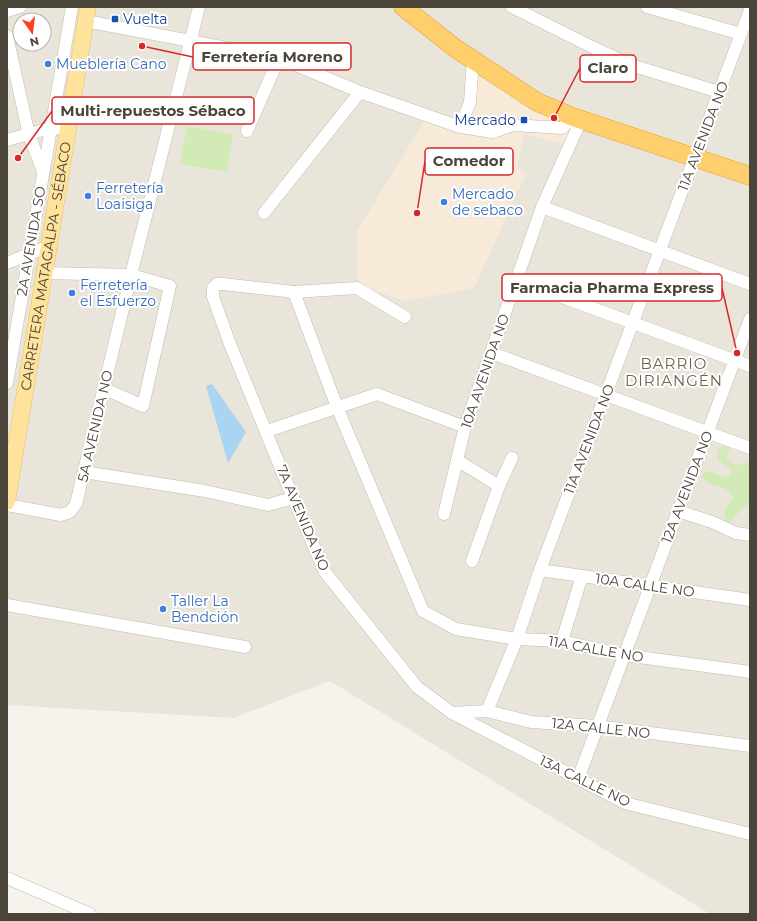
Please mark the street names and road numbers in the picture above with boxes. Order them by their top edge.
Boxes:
street label: 11A AVENIDA NO [674,78,732,193]
street label: CARRETERA MATAGALPA - SÉBACO [16,140,75,392]
street label: 2A AVENIDA SO [12,184,50,297]
street label: 10A AVENIDA NO [457,311,513,431]
street label: 5A AVENIDA NO [73,368,117,484]
street label: 11A AVENIDA NO [560,381,618,496]
street label: 12A AVENIDA NO [657,428,717,546]
street label: 7A AVENIDA NO [273,462,334,574]
street label: 10A CALLE NO [594,569,696,601]
street label: 11A CALLE NO [547,632,645,666]
street label: 12A CALLE NO [551,714,651,742]
street label: 13A CALLE NO [537,751,634,811]

